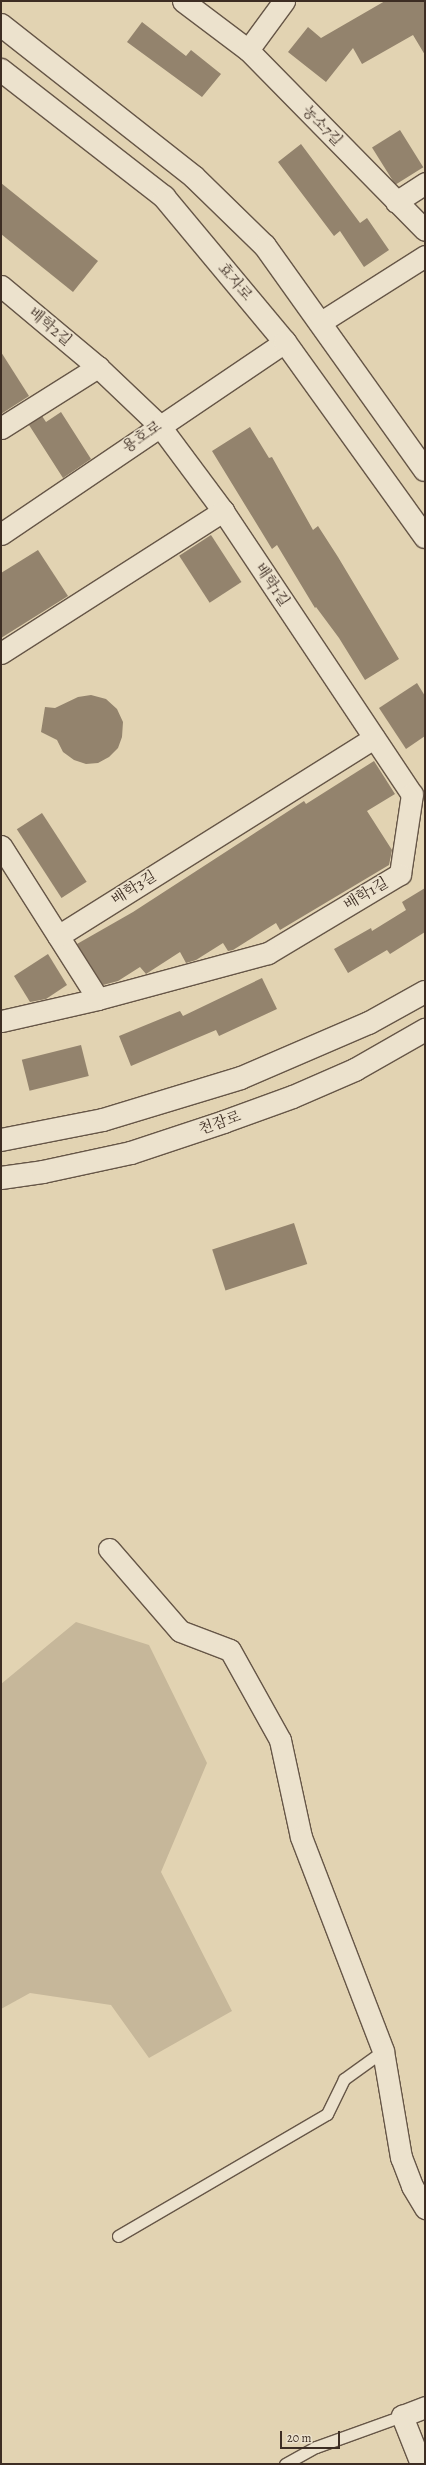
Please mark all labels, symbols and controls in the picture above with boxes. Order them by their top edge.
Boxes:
street label: 농소7길 [298,102,346,150]
street label: 효자로 [214,260,256,304]
street label: 배학2길 [25,304,75,350]
street label: 용호로 [119,417,165,457]
street label: 배학1길 [251,560,293,610]
street label: 배학3길 [108,867,160,909]
street label: 배학1길 [341,874,391,914]
street label: 천잠로 [197,1107,243,1139]
scale bar [282,2423,342,2449]
text: 20 m [287,2430,311,2446]

